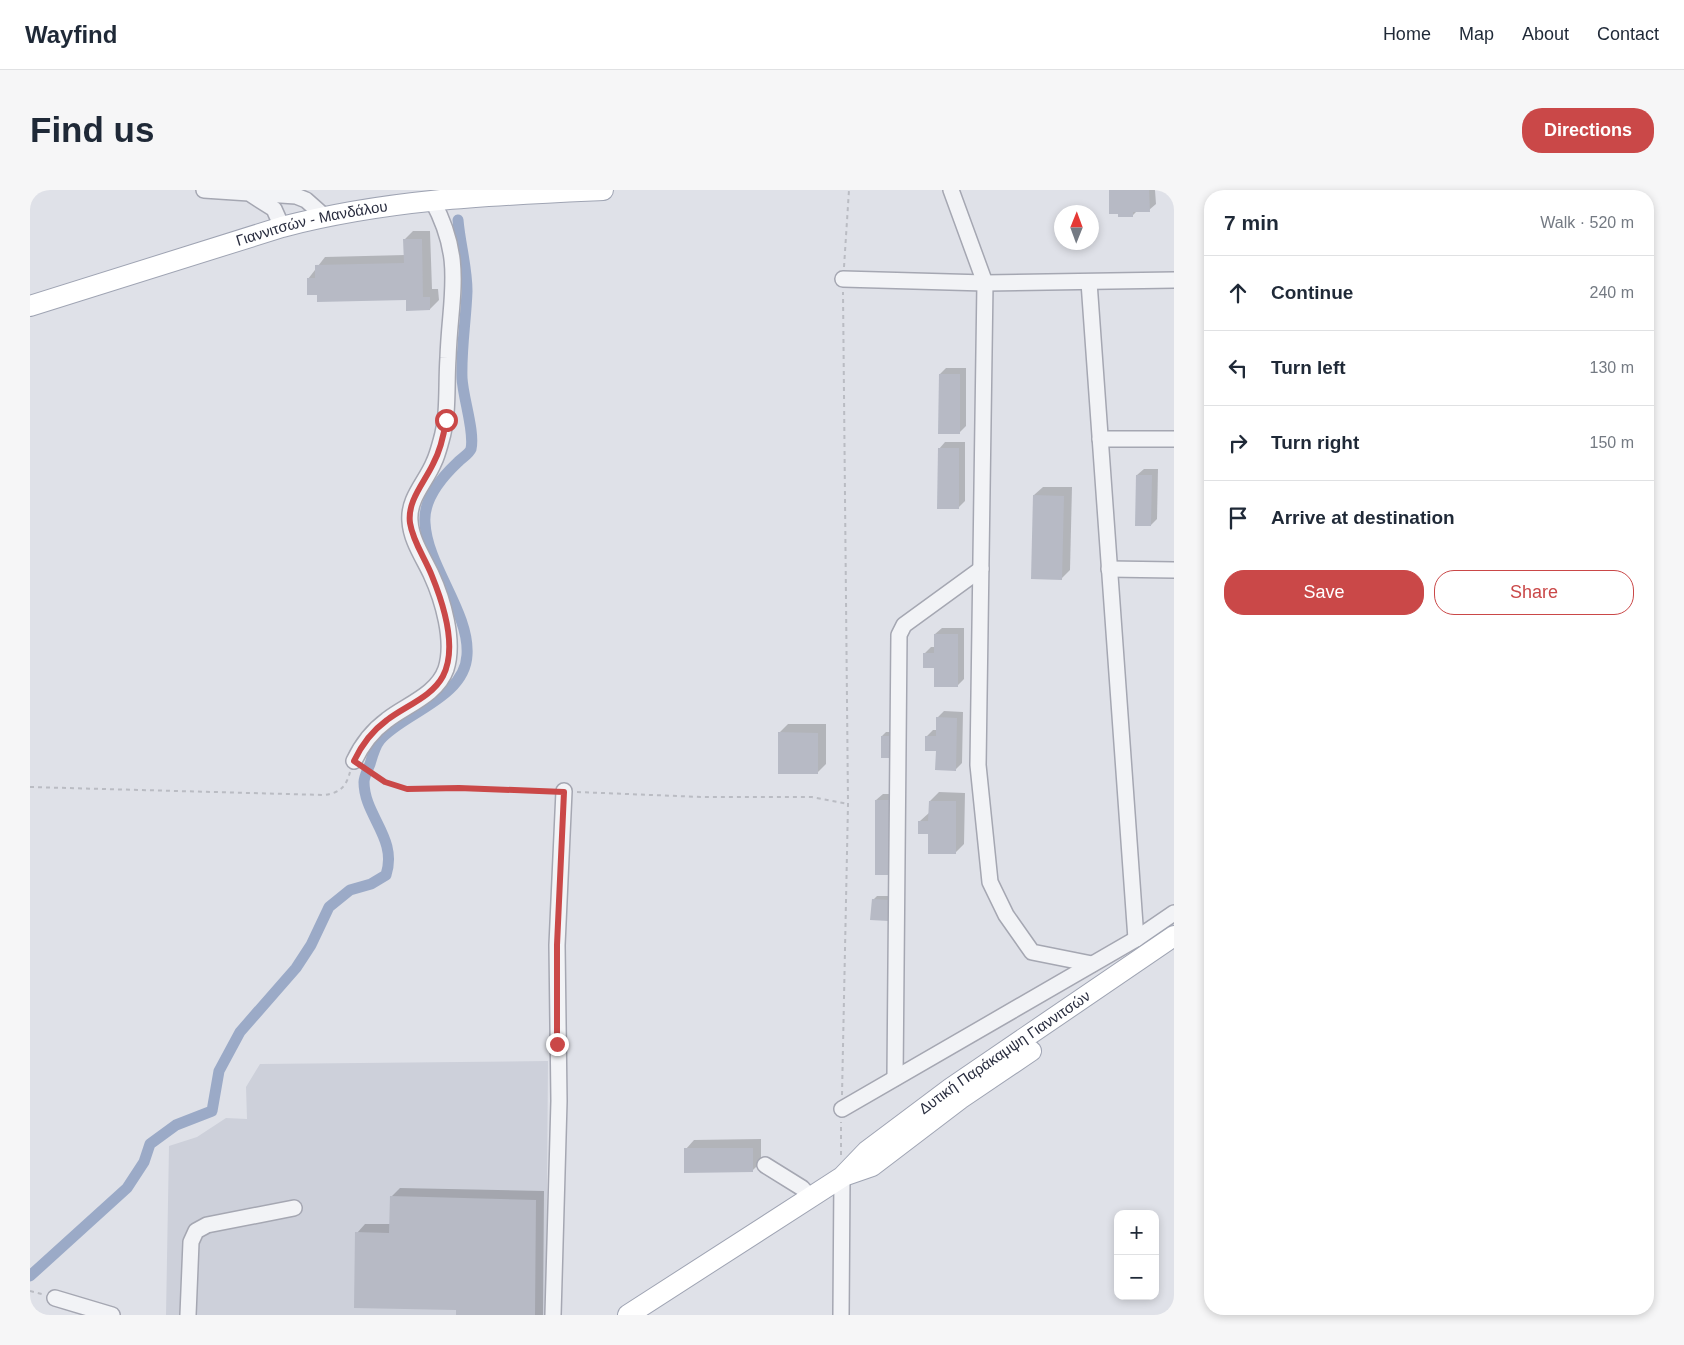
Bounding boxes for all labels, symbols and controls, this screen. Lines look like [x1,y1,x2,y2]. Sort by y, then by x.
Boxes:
text: Wayfind [25,21,117,48]
text: Home [1383,24,1431,44]
text: Map [1459,24,1494,44]
text: About [1522,24,1569,44]
text: Contact [1597,24,1659,44]
button: Directions [1522,108,1654,153]
text: Find us [30,110,154,149]
street label: Γιαννιτσών - Μανδάλου [234,197,389,249]
north arrow [1054,205,1099,250]
text: 7 min [1224,211,1279,234]
text: Walk · 520 m [1540,214,1634,231]
icon: ahead [1224,279,1252,307]
text: Continue [1271,282,1353,303]
text: 240 m [1590,284,1634,301]
icon: left [1224,354,1252,382]
text: Turn left [1271,357,1346,378]
text: 130 m [1590,359,1634,376]
route start [435,409,458,432]
icon: right [1224,429,1252,457]
text: Turn right [1271,432,1359,453]
text: 150 m [1590,434,1634,451]
icon: arrive [1224,504,1252,532]
text: Arrive at destination [1271,507,1455,528]
button: Save [1224,570,1424,615]
button: Share [1434,570,1634,615]
street label: Δυτική Παράκαμψη Γιαννιτσών [915,987,1093,1117]
route end [546,1033,569,1056]
map controls [1114,1210,1159,1300]
button: + [1114,1210,1159,1255]
button: − [1114,1255,1159,1300]

